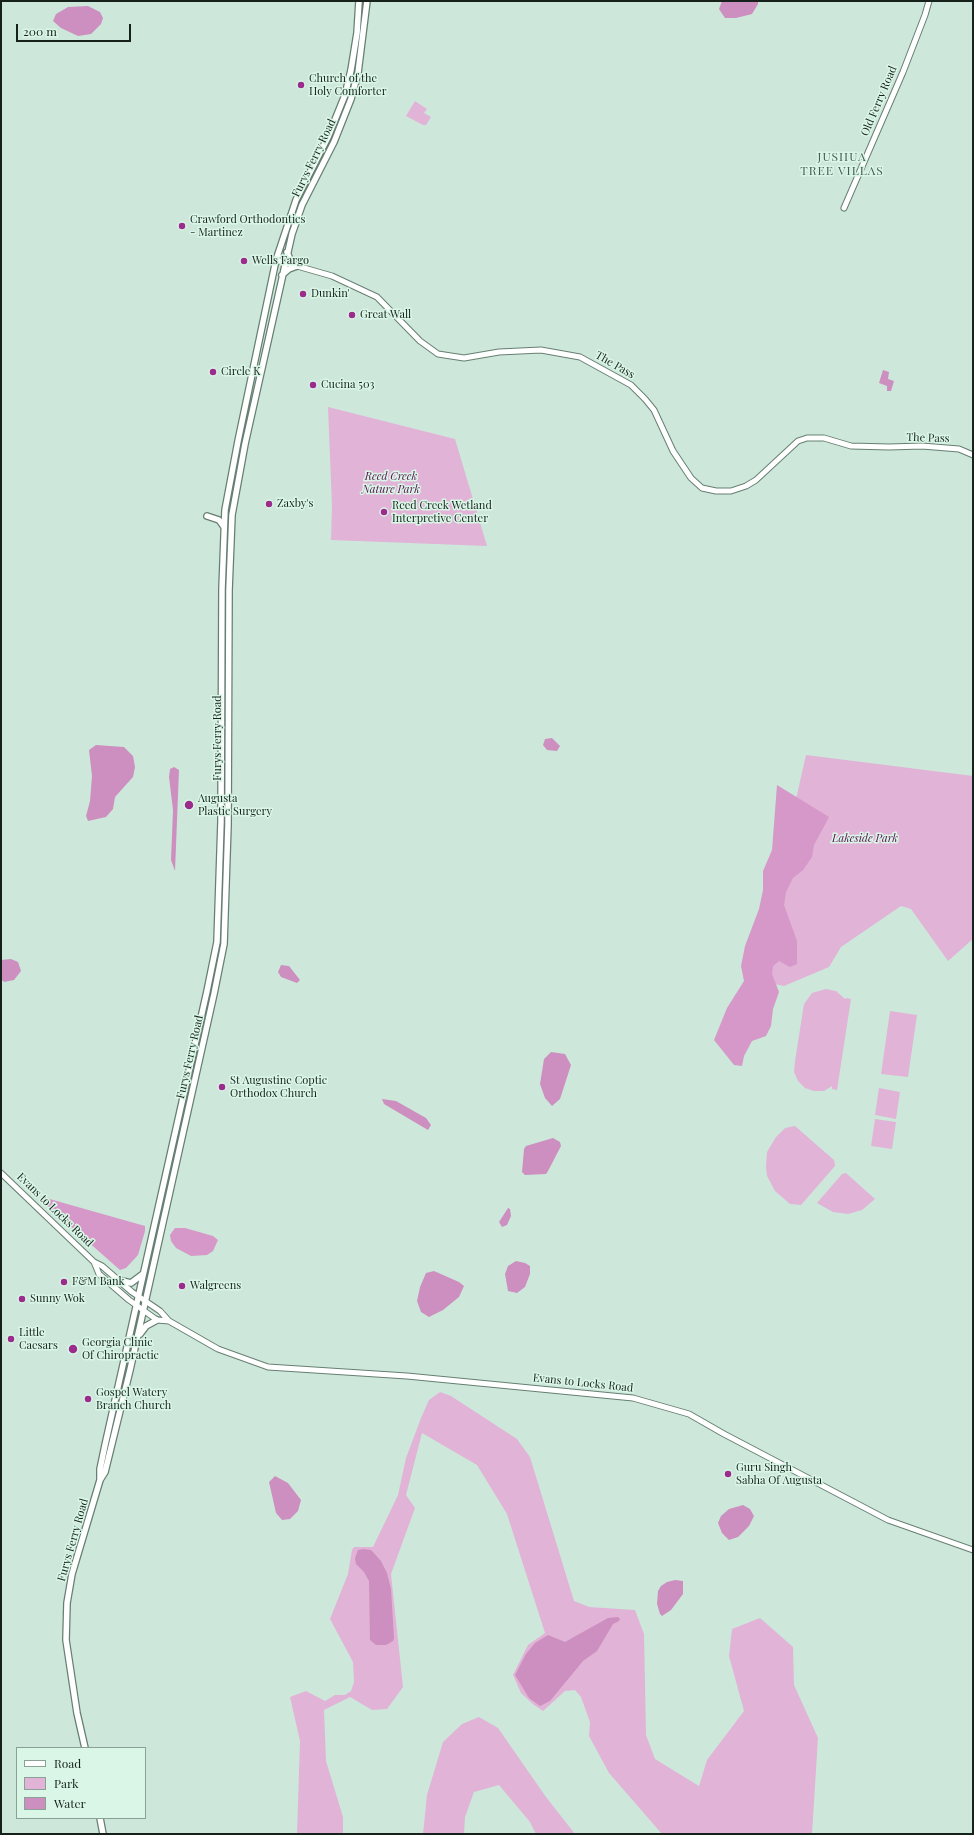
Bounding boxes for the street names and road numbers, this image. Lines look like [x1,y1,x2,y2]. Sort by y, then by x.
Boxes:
street label: Old Ferry Road [858,64,900,138]
street label: Furys Ferry Road [289,117,339,199]
street label: The Pass [593,348,637,382]
street label: The Pass [906,431,950,445]
street label: Furys Ferry Road [211,695,225,781]
street label: Furys Ferry Road [174,1014,206,1100]
street label: Evans to Locks Road [14,1170,96,1250]
street label: Evans to Locks Road [532,1371,634,1395]
street label: Furys Ferry Road [55,1497,91,1583]

